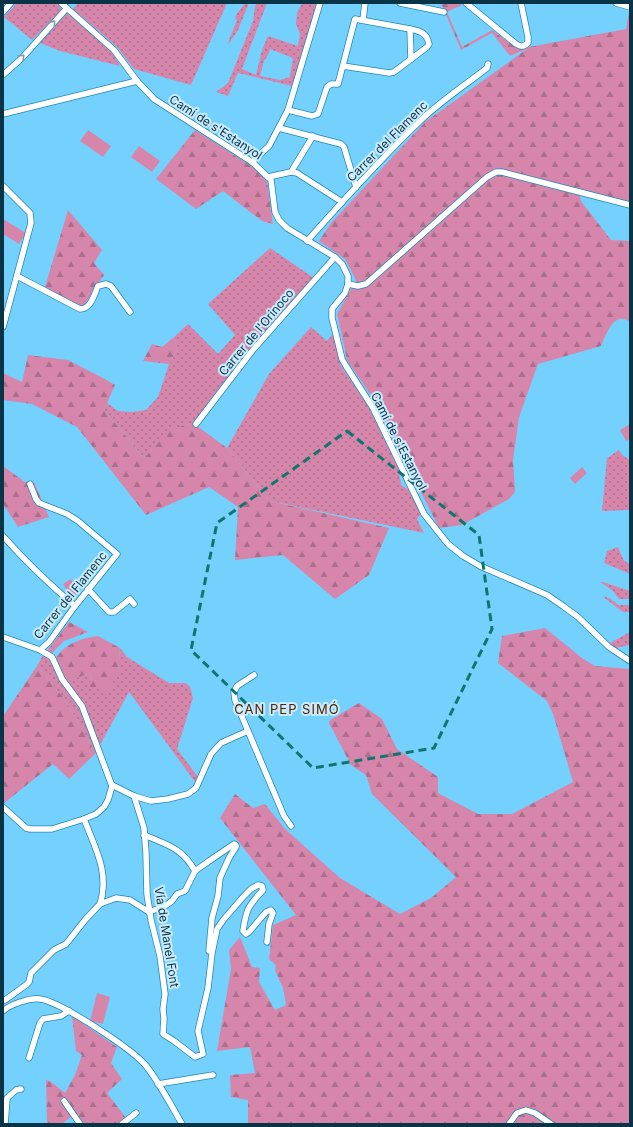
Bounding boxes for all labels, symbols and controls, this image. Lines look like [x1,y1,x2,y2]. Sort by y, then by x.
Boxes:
one-way arrow [49,20,56,28]
one-way arrow [17,54,25,62]
street label: Camí de s'Estanyol [167,91,265,163]
street label: Carrer del Flamenc [343,97,431,185]
street label: Carrer de l'Orinoco [215,286,297,378]
street label: Camí de s'Estanyol [368,390,430,492]
street label: Carrer del Flamenc [30,548,110,642]
district label: CAN PEP SIMÓ [234,701,340,717]
street label: Vía de Manel Font [152,886,182,989]

